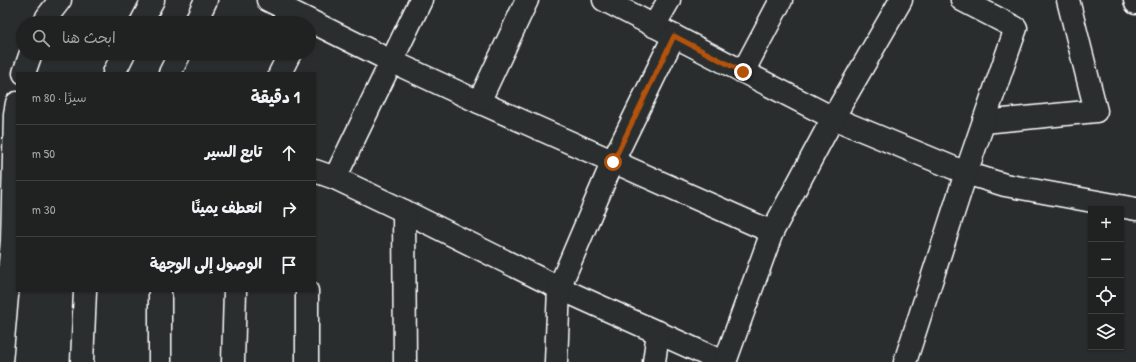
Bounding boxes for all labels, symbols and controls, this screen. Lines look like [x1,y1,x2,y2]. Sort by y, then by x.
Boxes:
search box [16,16,316,60]
icon: search [30,27,52,49]
text: ابحث هنا [62,27,116,48]
route end [734,63,752,81]
text: 1 دقيقة [251,85,300,108]
text: سيرًا · 80 m [32,88,87,106]
text: تابع السير [205,141,262,162]
icon: ahead [278,142,300,164]
text: 50 m [32,144,55,162]
route start [604,153,622,171]
text: انعطف يمينًا [192,197,262,218]
icon: right [278,198,300,220]
text: 30 m [32,200,56,218]
map controls [1088,206,1124,350]
button: + [1088,206,1124,242]
button: − [1088,242,1124,278]
text: الوصول إلى الوجهة [150,253,262,274]
icon: arrive [278,254,300,276]
button: locate [1088,278,1124,314]
button: layers [1088,314,1124,350]

